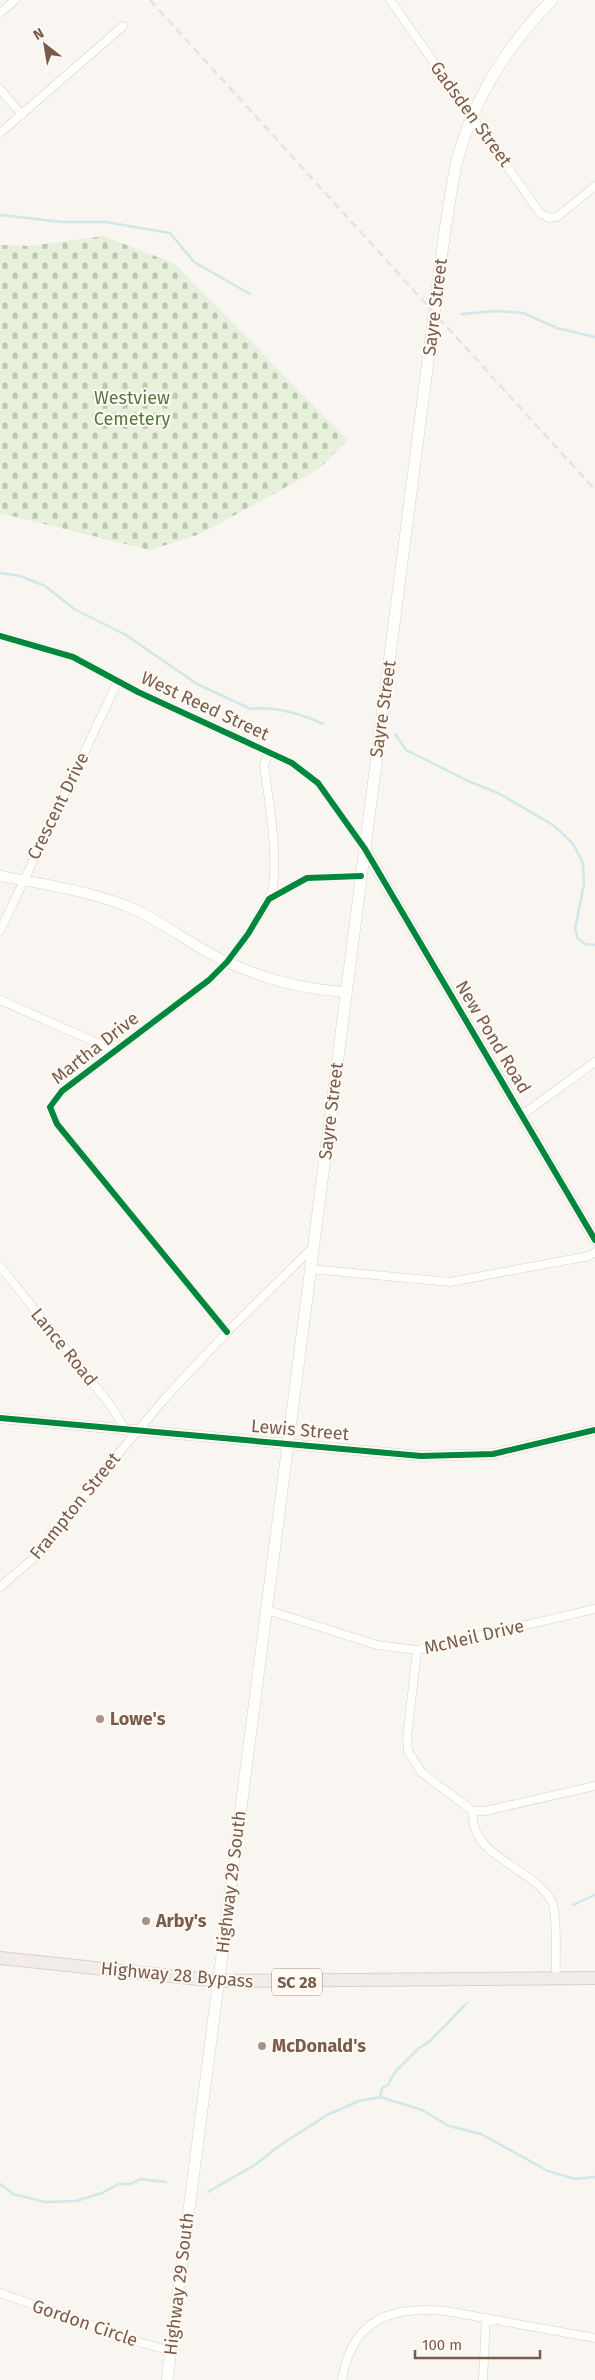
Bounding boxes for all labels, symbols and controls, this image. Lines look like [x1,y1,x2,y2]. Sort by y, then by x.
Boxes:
north arrow [20,20,70,70]
text: N [30,25,47,44]
street label: Gadsden Street [425,57,517,171]
street label: Sayre Street [418,257,452,357]
park label: Westview Cemetery [94,387,170,430]
street label: Sayre Street [365,658,401,759]
street label: West Reed Street [137,667,273,746]
street label: Crescent Drive [23,749,93,863]
street label: New Pond Road [451,977,535,1097]
street label: Martha Drive [47,1007,143,1089]
street label: Sayre Street [314,1061,348,1161]
street label: Lance Road [26,1304,102,1390]
street label: Lewis Street [250,1415,350,1445]
street label: Frampton Street [25,1448,125,1564]
street label: McNeil Drive [422,1615,526,1659]
place label: Lowe's [110,1708,166,1730]
marker: Lowe's [94,1713,106,1725]
street label: Highway 29 South [211,1809,251,1955]
place label: Arby's [155,1910,207,1932]
marker: Arby's [140,1915,152,1927]
street label: Highway 28 Bypass [100,1957,254,1993]
road number: SC 28 [272,1968,322,1995]
place label: McDonald's [272,2035,366,2057]
marker: McDonald's [256,2040,268,2052]
street label: Highway 29 South [159,2211,199,2357]
street label: Gordon Circle [29,2295,141,2351]
scale bar [415,2328,540,2360]
text: 100 m [422,2336,462,2354]

